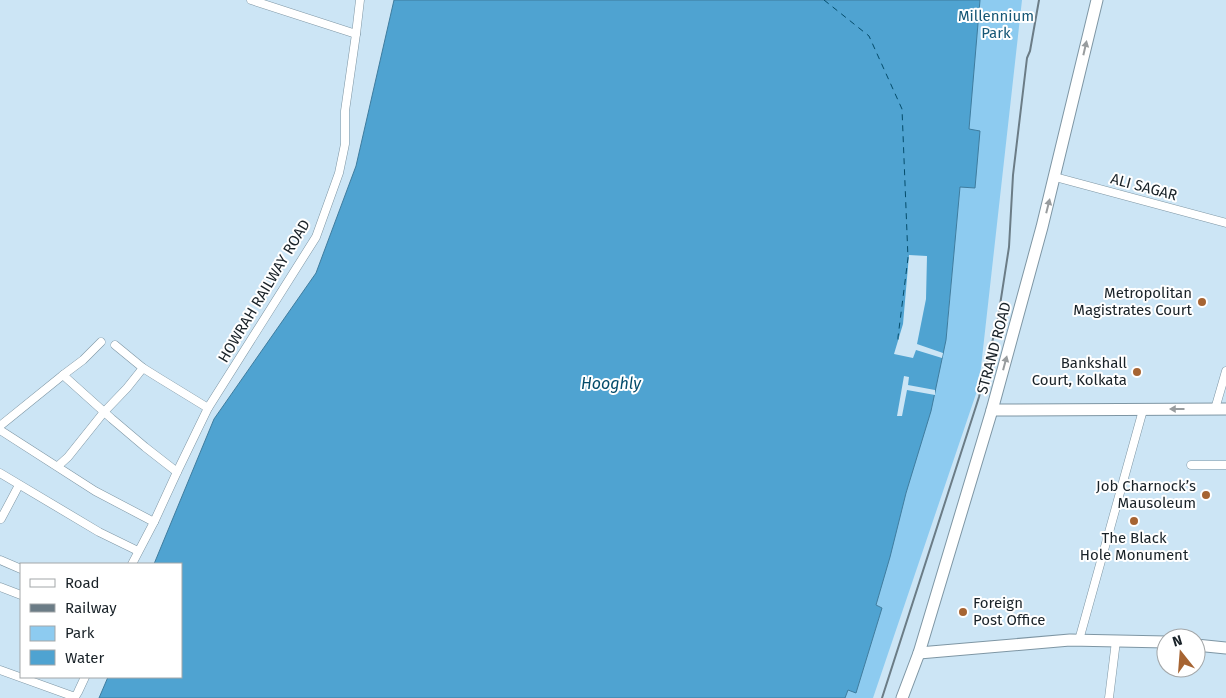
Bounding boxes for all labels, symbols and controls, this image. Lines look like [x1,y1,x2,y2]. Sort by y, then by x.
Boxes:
park label: Millennium Park [958,7,1034,42]
one-way arrow [1081,41,1089,56]
street label: ALI SAGAR [1109,169,1179,205]
one-way arrow [1044,199,1052,214]
street label: HOWRAH RAILWAY ROAD [214,216,314,366]
place label: Metropolitan Magistrates Court [1073,284,1193,319]
marker: Metropolitan Magistrates Court [1196,296,1208,308]
street label: STRAND ROAD [973,300,1015,396]
place label: Bankshall Court, Kolkata [1032,354,1128,389]
one-way arrow [1001,355,1009,371]
marker: Bankshall Court, Kolkata [1131,366,1143,378]
water label: Hooghly [581,374,642,393]
one-way arrow [1169,405,1185,413]
place label: Job Charnock’s Mausoleum [1096,477,1196,512]
marker: Job Charnock’s Mausoleum [1200,489,1212,501]
marker: The Black Hole Monument [1128,515,1140,527]
place label: The Black Hole Monument [1080,529,1189,564]
legend [20,563,182,678]
text: Road [65,574,100,592]
place label: Foreign Post Office [973,594,1046,629]
text: Railway [65,599,117,617]
marker: Foreign Post Office [957,606,969,618]
text: Park [65,624,95,642]
north arrow [1156,628,1206,678]
text: N [1170,632,1184,651]
text: Water [65,649,104,667]

